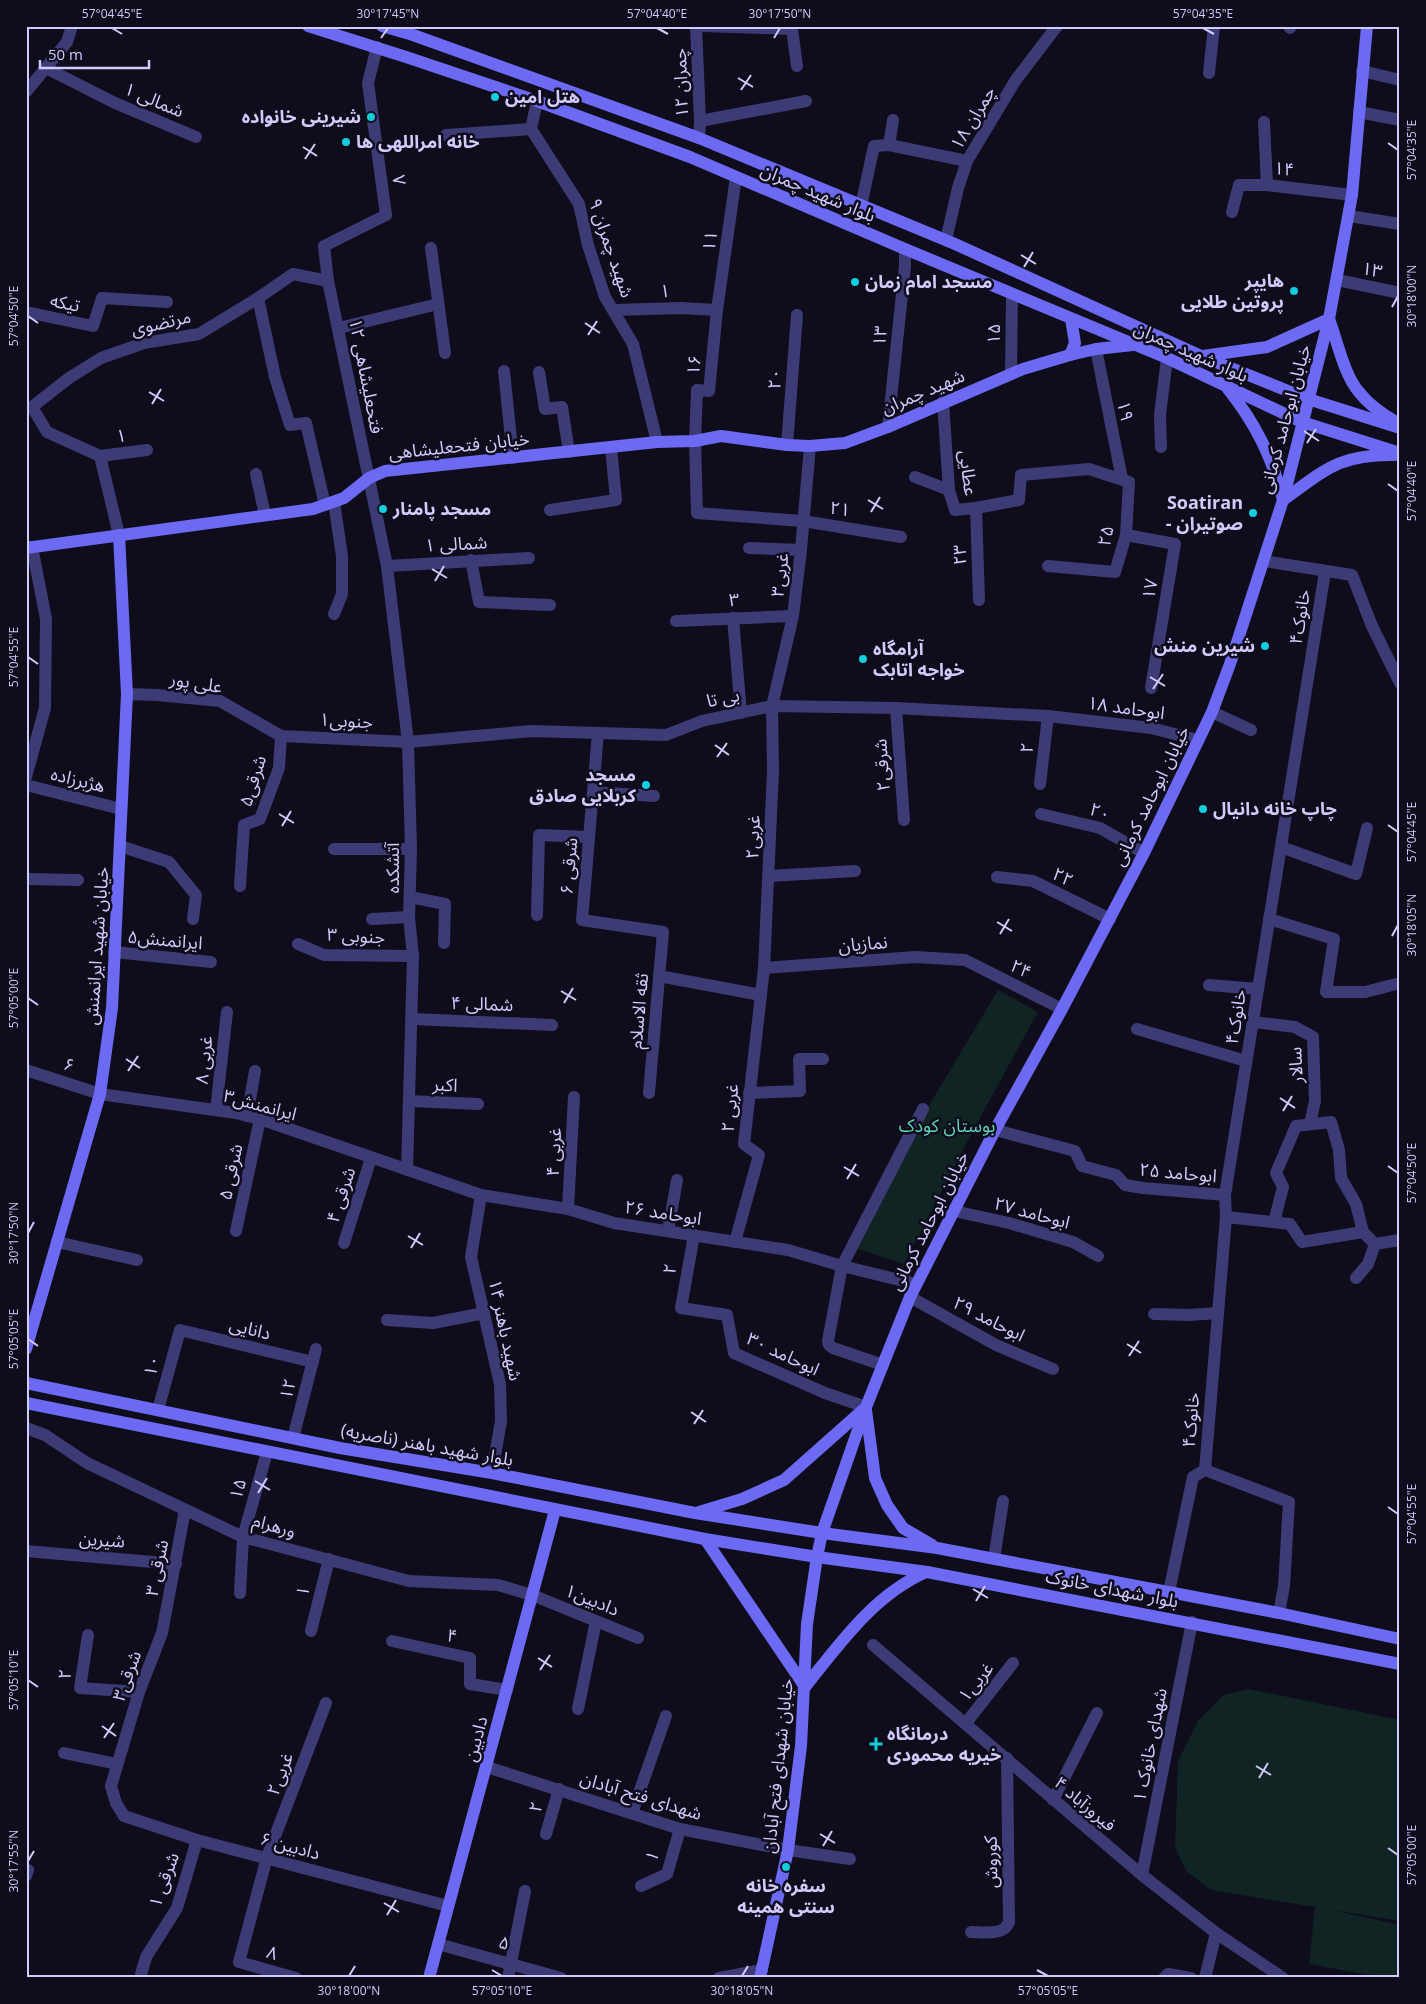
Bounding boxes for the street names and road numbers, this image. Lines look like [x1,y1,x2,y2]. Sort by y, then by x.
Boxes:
street label: چمران ۱۲ [667,48,693,118]
street label: شمالی ۱ [121,76,188,122]
street label: چمران ۱۸ [944,81,1000,154]
street label: ۱۴ [1273,155,1296,181]
street label: بلوار شهید چمران [757,157,880,227]
street label: ۷ [387,173,413,187]
street label: شهید چمران ۹ [584,195,640,301]
street label: ۱۱ [696,229,722,253]
street label: ۱۳ [1360,255,1385,283]
street label: ۱ [659,278,671,302]
street label: تیکه [48,287,82,317]
street label: مرتضوی [129,304,193,341]
street label: بلوار شهید چمران [1130,315,1252,387]
street label: فتحعلیشاهی ۱۲ [344,316,390,436]
street label: ۱۵ [981,323,1005,344]
street label: ۱۳ [866,324,892,347]
street label: خیابان ابوحامد کرمانی [1253,342,1315,496]
street label: ۱۶ [680,353,706,376]
street label: شهید چمران [877,363,968,419]
street label: ۲۰ [761,368,787,390]
street label: ۱۹ [1112,398,1140,423]
street label: ۱ [114,422,127,448]
street label: خیابان فتحعلیشاهی [387,426,531,464]
street label: عطایی [954,449,984,497]
street label: ۲۱ [828,495,852,521]
street label: ۲۵ [1091,523,1119,548]
street label: ۱ شمالی [424,529,488,557]
street label: ۲۳ [947,544,971,566]
street label: غربی۳ [764,552,794,598]
street label: ۱۷ [1136,577,1162,601]
street label: ۳ [728,587,740,611]
street label: خانوک۴ [1283,588,1315,646]
street label: علی پور [167,666,224,698]
street label: بی تا [704,682,742,712]
street label: ابوحامد ۱۸ [1086,690,1166,724]
street label: جنوبی۱ [319,707,373,733]
street label: خیابان ابوحامد کرمانی [1106,721,1195,870]
street label: شرقی۲ [867,738,895,792]
street label: ۲ [1013,741,1039,754]
street label: شرقی۵ [233,752,271,809]
street label: هژبرزاده [49,761,108,797]
street label: ۲۰ [1087,796,1114,826]
street label: غربی۲ [739,815,765,859]
street label: ۶ شرقی [554,836,582,895]
street label: آتشکده [380,842,404,893]
street label: ۲۲ [1049,861,1078,891]
street label: خیابان شهید ایرانمنش [78,866,114,1026]
street label: ۳ جنوبی [326,921,386,949]
street label: ایرانمنش۵ [127,924,204,954]
street label: نمازیان [837,929,889,957]
street label: ۲۴ [1007,953,1036,983]
street label: ثقه الاسلام [623,972,656,1050]
street label: خانوک۴ [1219,988,1251,1046]
street label: ۴ شمالی [450,990,514,1016]
street label: ۸ غربی [189,1034,217,1085]
street label: سالار [1282,1046,1308,1085]
street label: ۶ [61,1051,78,1077]
street label: اکبر [431,1071,458,1097]
street label: ۲ غربی [715,1082,743,1133]
street label: ایرانمنش۳ [221,1083,300,1125]
street label: ۴ غربی [540,1127,566,1177]
street label: ۵ شرقی [212,1141,248,1202]
street label: خیابان ابوحامد کرمانی [883,1147,974,1294]
street label: ابوحامد ۲۵ [1138,1157,1218,1187]
street label: ۴ شرقی [320,1164,360,1225]
street label: ابوحامد ۲۷ [992,1190,1073,1234]
street label: ابوحامد ۲۶ [623,1194,703,1230]
street label: ۲ [656,1262,682,1276]
street label: شهید باهنر ۱۴ [484,1277,528,1383]
street label: ابوحامد ۲۹ [949,1290,1030,1346]
street label: دانایی [227,1311,273,1345]
street label: ابوحامد ۳۰ [743,1326,824,1380]
street label: ۱۰ [137,1353,165,1379]
street label: ۱۲ [273,1376,301,1402]
street label: خانوک۴ [1176,1391,1204,1448]
street label: بلوار شهید باهنر (ناصریه) [339,1417,515,1471]
street label: ۱۵ [223,1476,251,1502]
street label: ورهرام [249,1508,299,1545]
street label: شیرین [78,1525,126,1553]
street label: ۳ شرقی [139,1538,173,1598]
street label: بلوار شهدای خانوک [1044,1563,1181,1613]
street label: دادبین۱ [562,1577,623,1621]
street label: ۱ [289,1583,315,1599]
street label: ۴ [445,1622,460,1648]
street label: شرقی۳ [106,1647,146,1704]
street label: غربی۱ [952,1657,998,1706]
street label: ۲ [52,1668,76,1680]
street label: خیابان شهدای فتح آبادان [756,1677,800,1855]
street label: شهدای خانوک ۱ [1126,1686,1172,1804]
street label: دادبین [457,1713,493,1764]
street label: غربی۲ [260,1749,298,1798]
street label: شهدای فتح آبادان [577,1765,705,1827]
street label: فیروزآباد ۴ [1050,1770,1122,1836]
street label: ۲ [522,1799,548,1815]
street label: دادبین ۶ [258,1826,323,1865]
street label: کوروش [978,1835,1002,1888]
street label: ۱ [638,1846,664,1865]
street label: ۱ شرقی [142,1849,184,1911]
street label: ۵ [496,1929,512,1955]
street label: ۸ [264,1939,281,1965]

